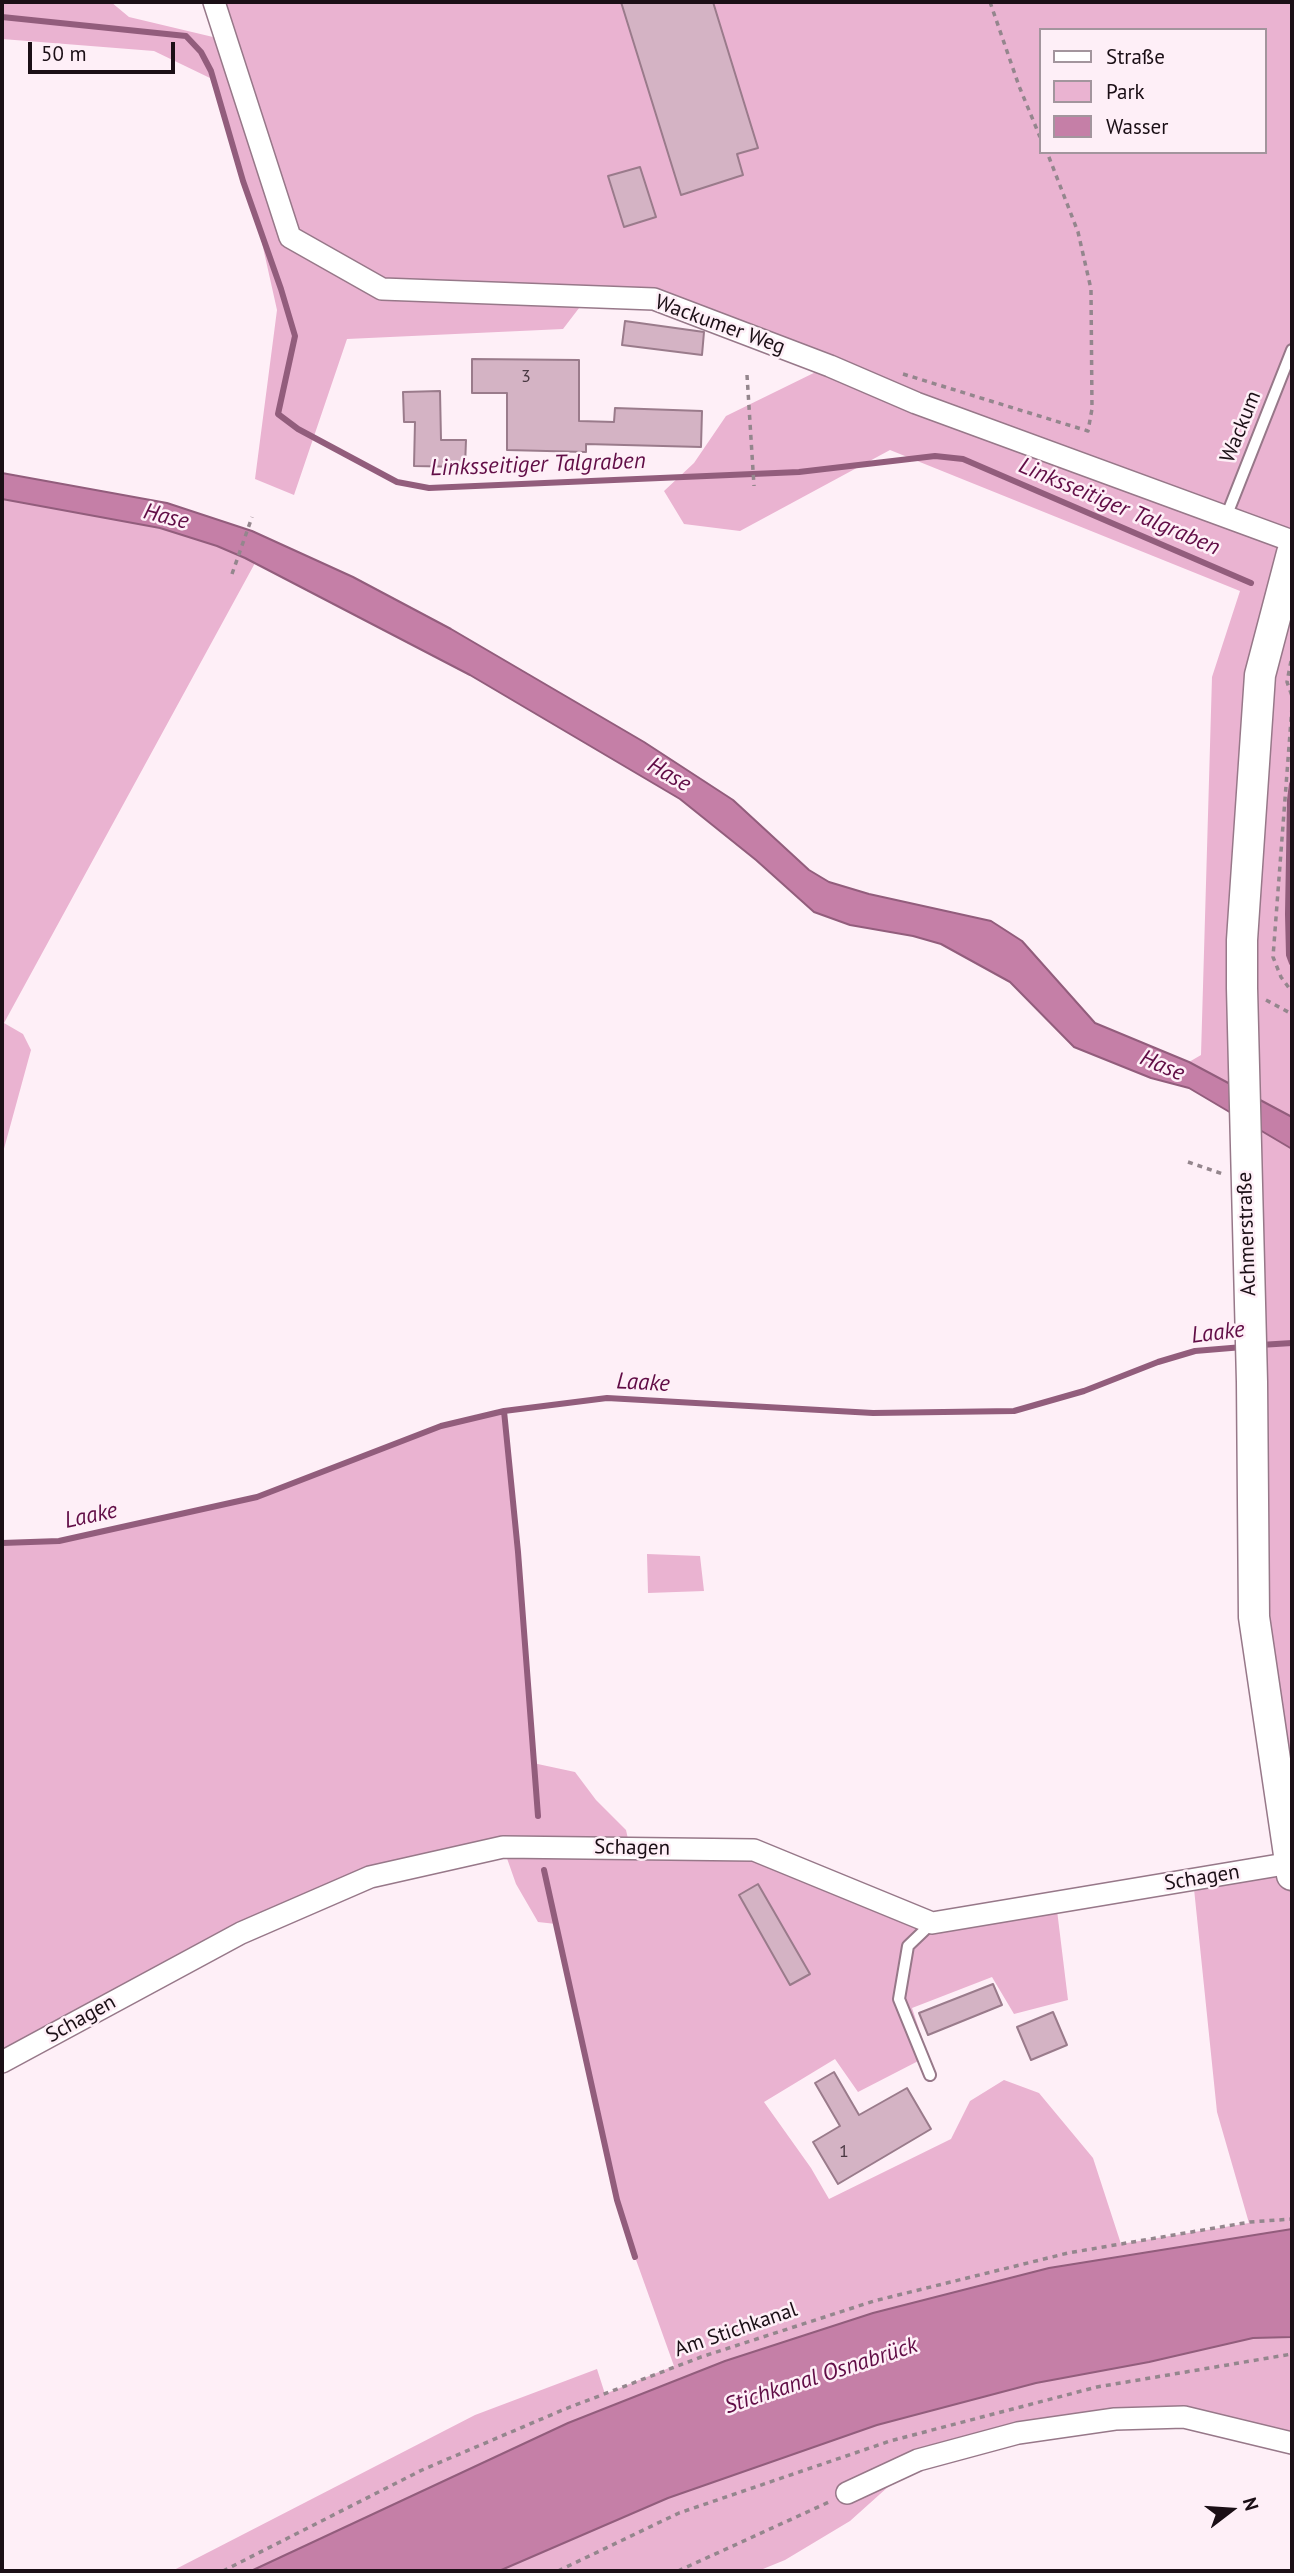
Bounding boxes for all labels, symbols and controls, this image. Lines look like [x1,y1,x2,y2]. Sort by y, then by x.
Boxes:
scale bar [32,28,178,72]
legend [1038,28,1266,154]
text: 50 m [41,40,87,67]
text: Straße [1106,43,1165,70]
text: Park [1106,78,1145,105]
text: Wasser [1106,113,1168,140]
street label: Wackumer Weg [652,290,788,360]
house number: 3 [521,366,531,388]
street label: Wackum [1215,388,1267,466]
water label: Linksseitiger Talgraben [430,447,646,483]
water label: Linksseitiger Talgraben [1014,452,1224,562]
water label: Hase [140,498,192,536]
water label: Hase [642,752,696,798]
water label: Hase [1136,1044,1188,1088]
street label: Achmerstraße [1232,1171,1262,1297]
water label: Laake [1190,1316,1246,1350]
water label: Laake [616,1368,670,1398]
water label: Laake [62,1497,120,1535]
street label: Schagen [594,1835,670,1861]
street label: Schagen [1163,1860,1241,1896]
street label: Schagen [42,1990,120,2048]
house number: 1 [839,2141,849,2163]
street label: Am Stichkanal [671,2297,801,2363]
water label: Stichkanal Osnabrück [721,2332,921,2420]
north arrow [1196,2475,1266,2545]
text: N [1238,2494,1264,2513]

